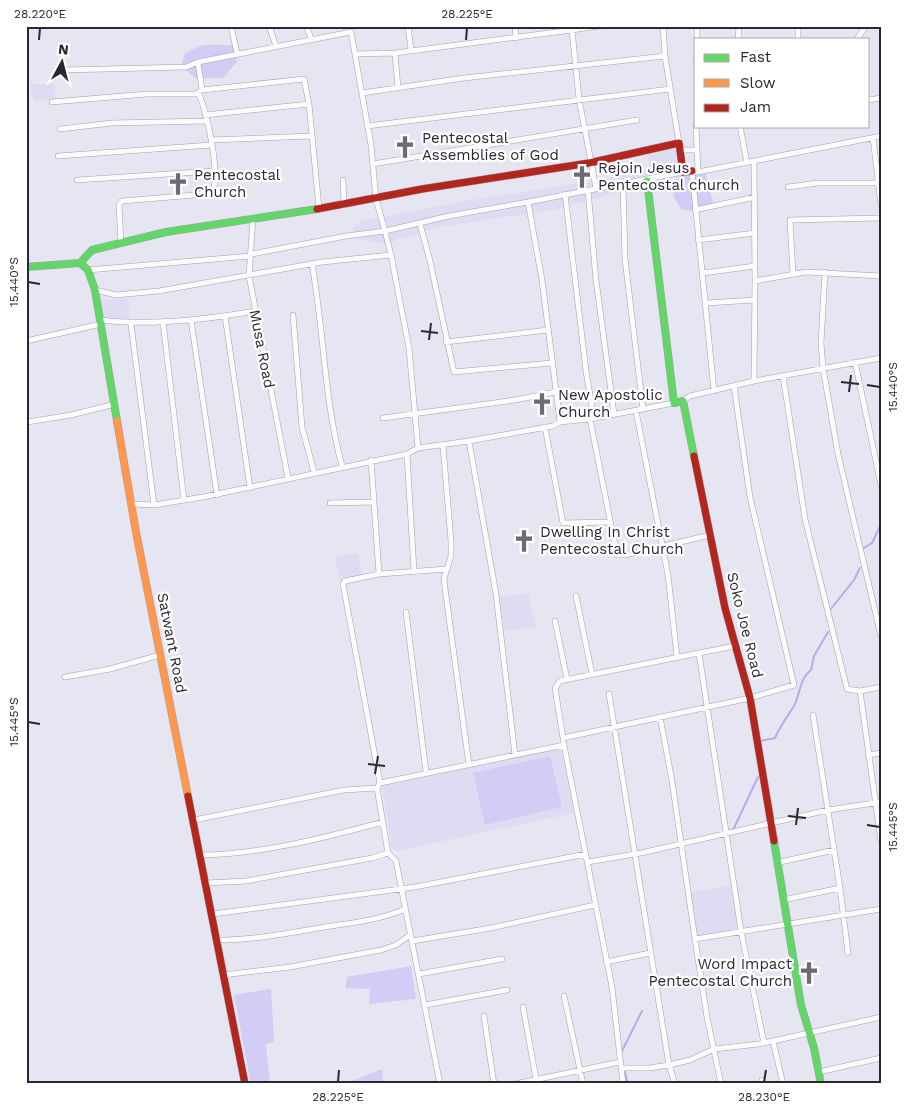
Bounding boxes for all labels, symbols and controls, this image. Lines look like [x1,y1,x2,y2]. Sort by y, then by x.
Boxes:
text: 28.220°E [14,7,66,21]
text: 28.225°E [441,7,493,21]
north arrow [38,38,88,88]
legend [694,38,870,128]
text: N [57,41,70,58]
text: Fast [740,48,772,66]
text: Slow [740,74,776,92]
text: Jam [740,98,771,116]
place label: Pentecostal Assemblies of God [422,129,559,164]
church icon: Pentecostal Assemblies of God [392,134,418,160]
place label: Rejoin Jesus Pentecostal church [598,159,740,194]
church icon: Rejoin Jesus Pentecostal church [569,164,595,190]
place label: Pentecostal Church [194,166,281,201]
church icon: Pentecostal Church [165,171,191,197]
text: 15.440°S [7,257,21,307]
street label: Musa Road [246,308,278,390]
text: 15.440°S [886,362,900,412]
place label: New Apostolic Church [558,386,663,421]
church icon: New Apostolic Church [529,391,555,417]
place label: Dwelling In Christ Pentecostal Church [540,523,683,558]
church icon: Dwelling In Christ Pentecostal Church [511,528,537,554]
street label: Soko Joe Road [723,570,767,680]
street label: Satwant Road [153,591,191,695]
text: 15.445°S [7,697,21,747]
text: 15.445°S [886,802,900,852]
place label: Word Impact Pentecostal Church [649,955,793,990]
church icon: Word Impact Pentecostal Church [796,960,822,986]
text: 28.225°E [312,1090,364,1104]
text: 28.230°E [738,1090,790,1104]

